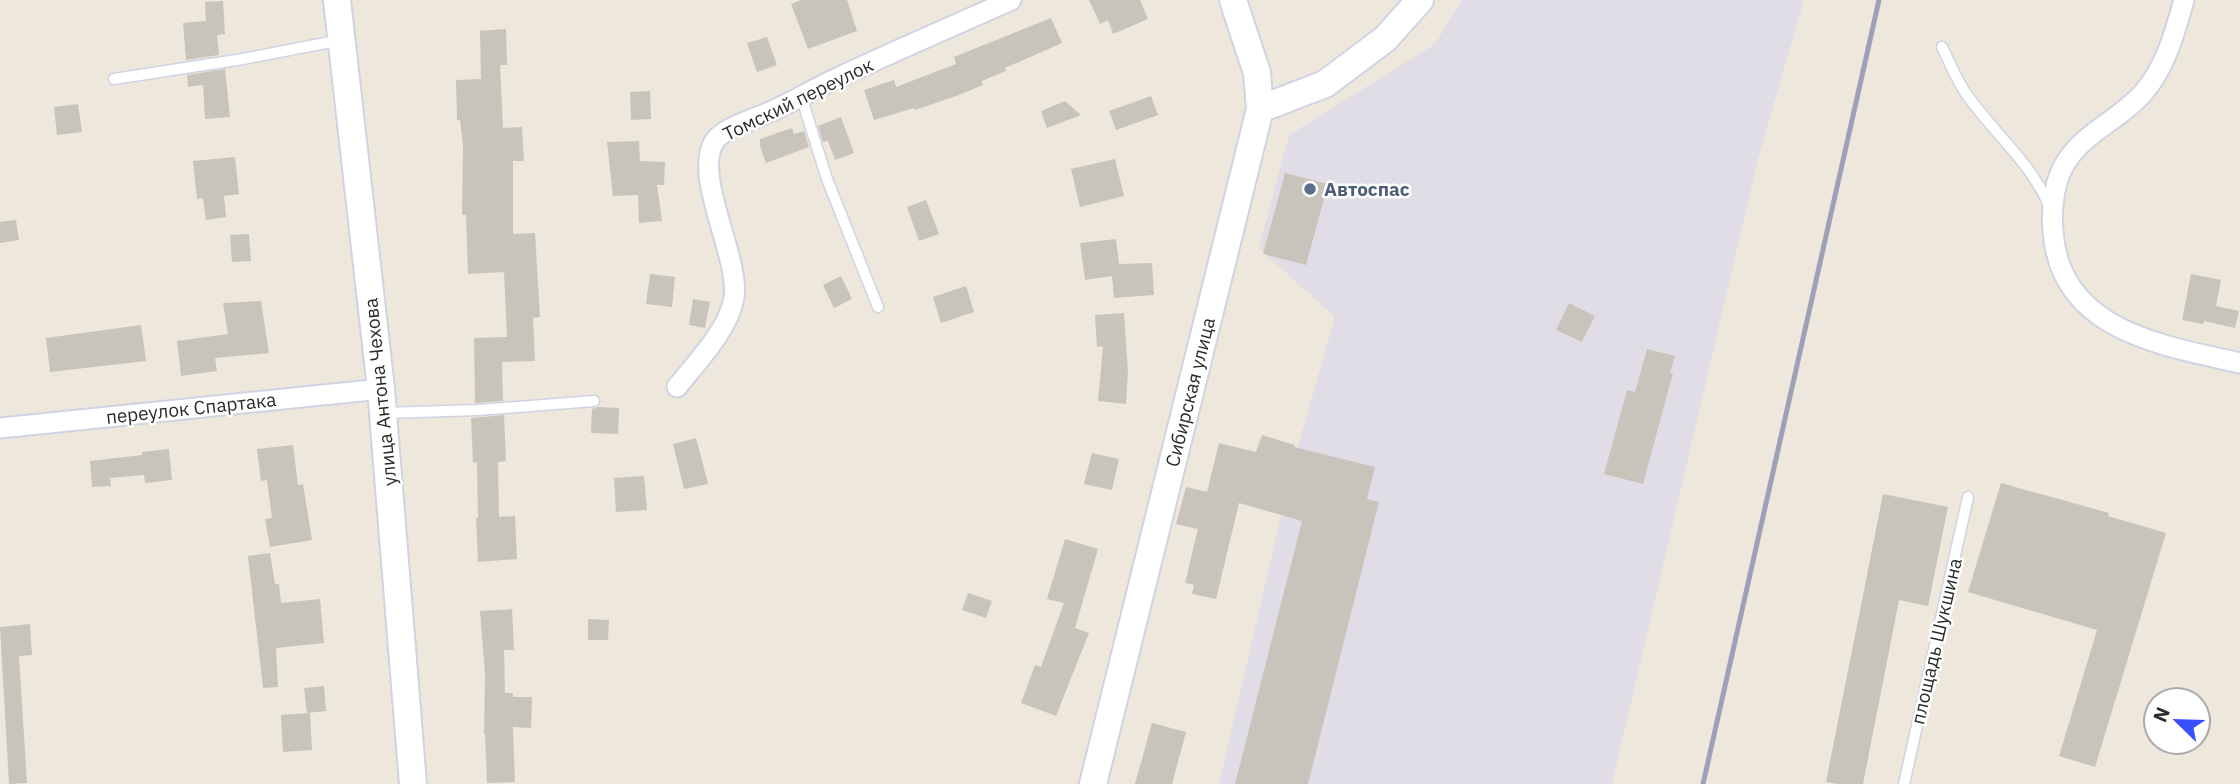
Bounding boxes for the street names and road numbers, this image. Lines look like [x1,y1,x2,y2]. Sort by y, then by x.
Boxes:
street label: Томский переулок [719,52,877,146]
street label: улица Антона Чехова [358,297,402,487]
street label: Сибирская улица [1160,315,1220,469]
street label: переулок Спартака [105,387,277,429]
street label: площадь Шукшина [1905,555,1967,727]

